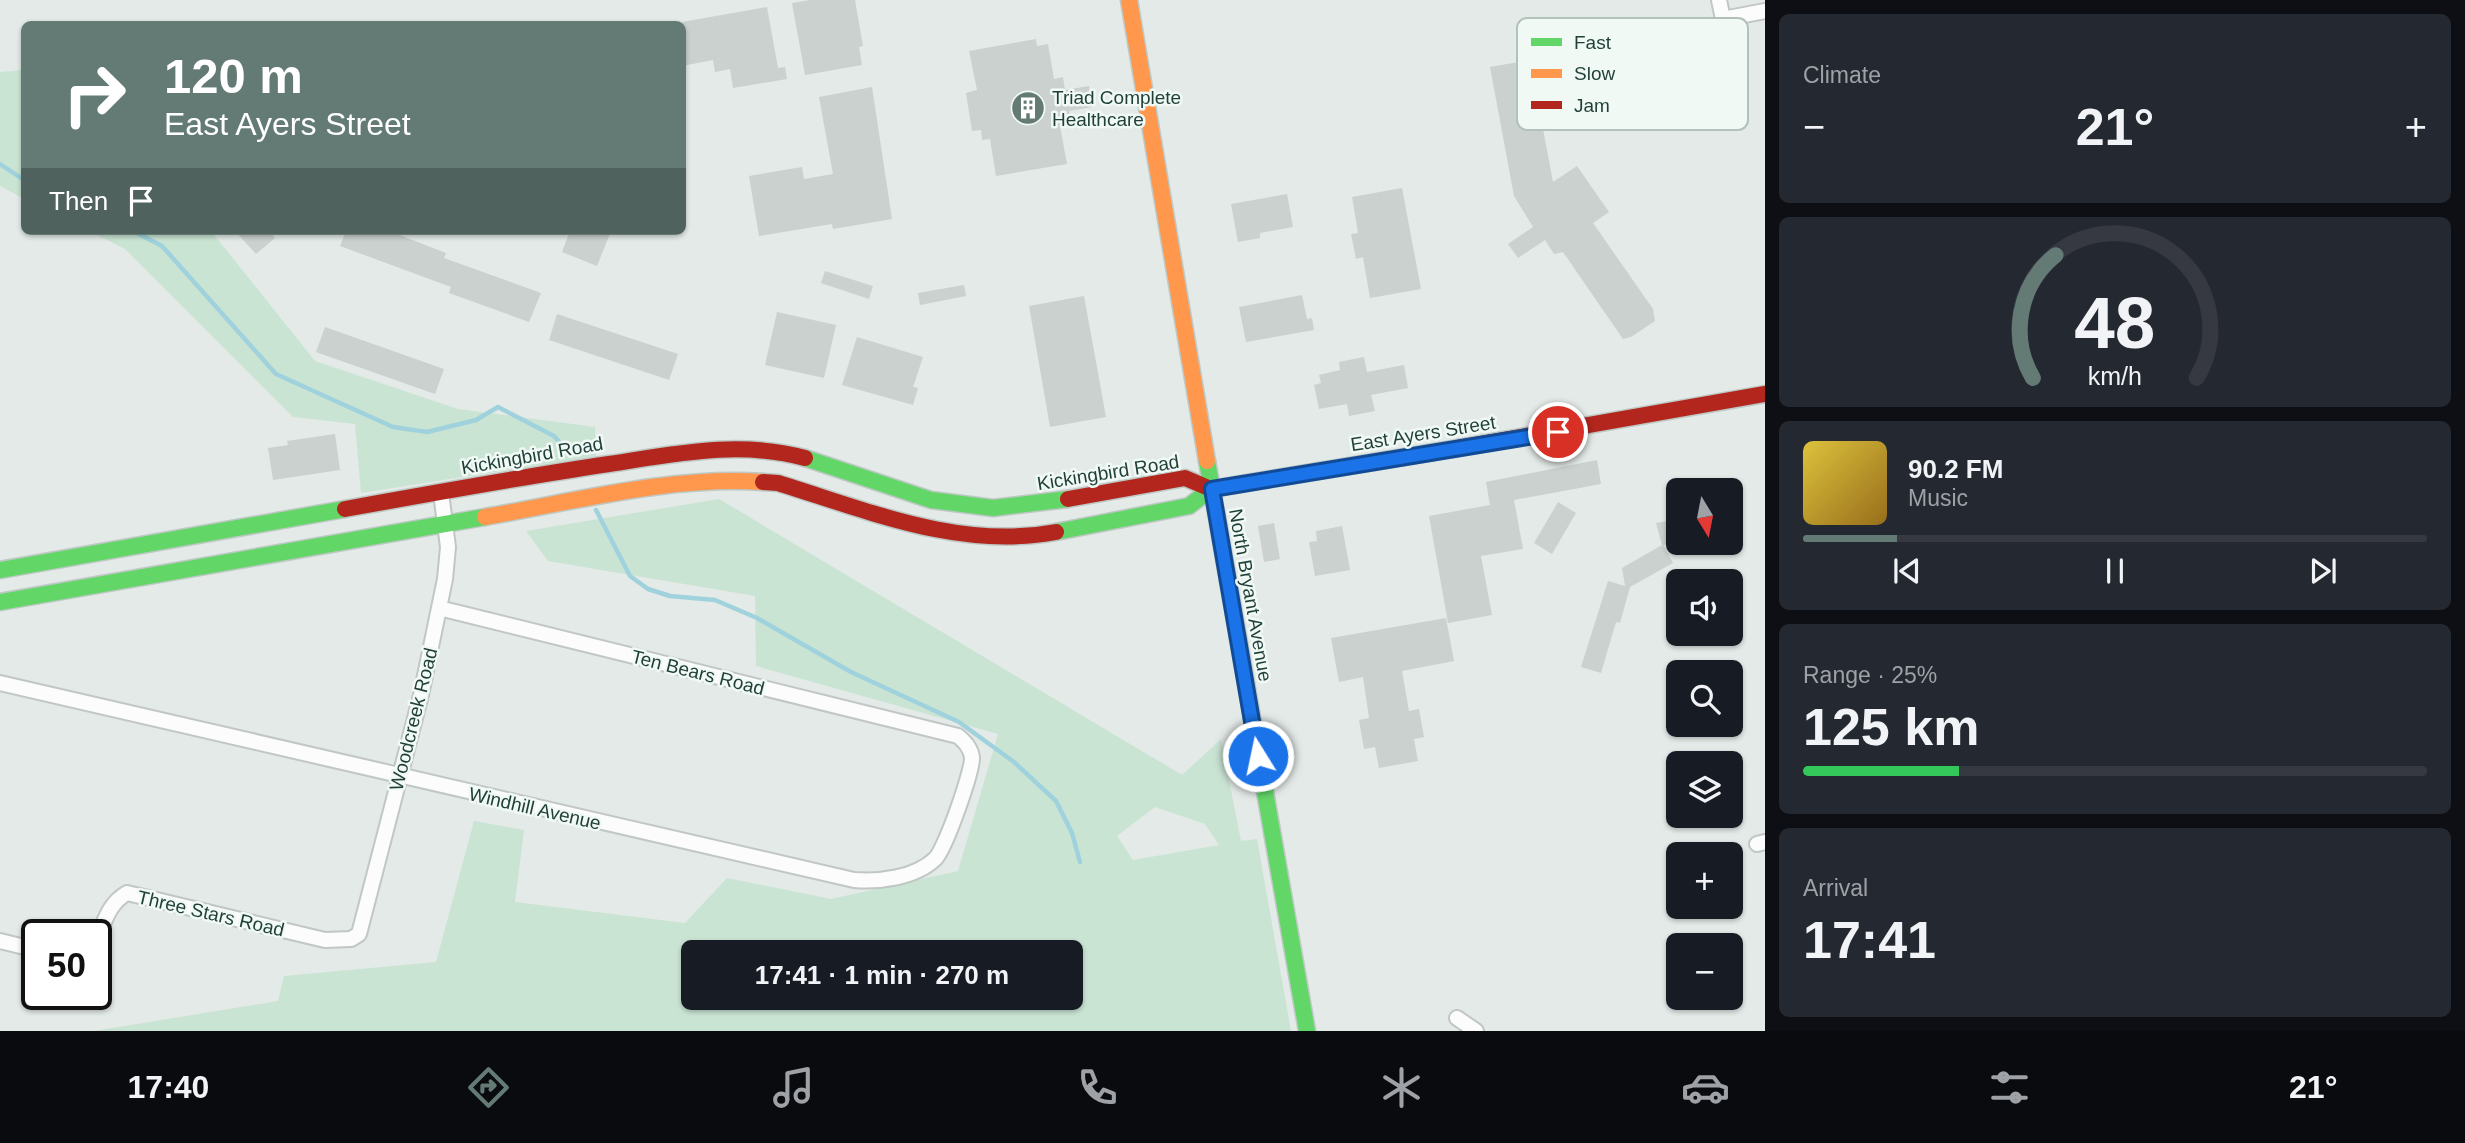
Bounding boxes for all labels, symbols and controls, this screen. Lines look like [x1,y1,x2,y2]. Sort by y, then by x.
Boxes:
legend [1517,18,1748,130]
text: Fast [1574,32,1612,53]
icon: right [49,49,140,140]
text: 120 m [164,49,303,103]
text: Climate [1803,62,1881,88]
text: Slow [1574,63,1615,84]
place label: Triad Complete Healthcare [1052,87,1181,130]
building icon: Triad Complete Healthcare [1009,89,1047,127]
text: Jam [1574,95,1610,116]
text: 21° [2076,98,2154,156]
text: East Ayers Street [164,106,411,142]
text: − [1803,106,1825,148]
text: + [2405,106,2427,148]
icon: arrive [122,182,160,220]
text: Then [49,186,108,216]
text: 48 [2075,283,2155,364]
text: km/h [2088,362,2142,390]
pin [1528,402,1588,462]
street label: East Ayers Street [1349,412,1498,455]
icon: arrive [1539,413,1577,451]
street label: Kickingbird Road [460,433,605,478]
street label: Kickingbird Road [1035,451,1181,494]
text: 90.2 FM [1908,454,2003,484]
north arrow [1666,478,1743,555]
map controls [1666,478,1743,1010]
text: Music [1908,485,1968,511]
street label: North Bryant Avenue [1225,507,1276,683]
icon: previous [1888,552,1926,590]
icon: pause [2096,552,2134,590]
icon: next [2304,552,2342,590]
button: sound [1666,569,1743,646]
street label: Woodcreek Road [386,646,441,793]
street label: Ten Bears Road [629,646,767,699]
button: search [1666,660,1743,737]
text: Range · 25% [1803,662,1937,688]
text: 125 km [1803,698,1979,756]
position arrow [1221,719,1295,793]
button: layers [1666,751,1743,828]
street label: Windhill Avenue [467,783,603,834]
button: + [1666,842,1743,919]
text: Arrival [1803,875,1868,901]
street label: Three Stars Road [135,886,286,941]
text: 17:41 [1803,911,1936,969]
speed limit sign: 50 [21,919,112,1010]
button: − [1666,933,1743,1010]
text: 17:41 · 1 min · 270 m [755,960,1009,990]
icon: directions [464,1063,513,1112]
icon: music [769,1063,818,1112]
icon: phone [1073,1063,1122,1112]
icon: climate [1377,1063,1426,1112]
icon: car [1681,1063,1730,1112]
icon: filters [1985,1063,2034,1112]
text: 17:40 [128,1069,209,1105]
text: 21° [2289,1069,2337,1105]

